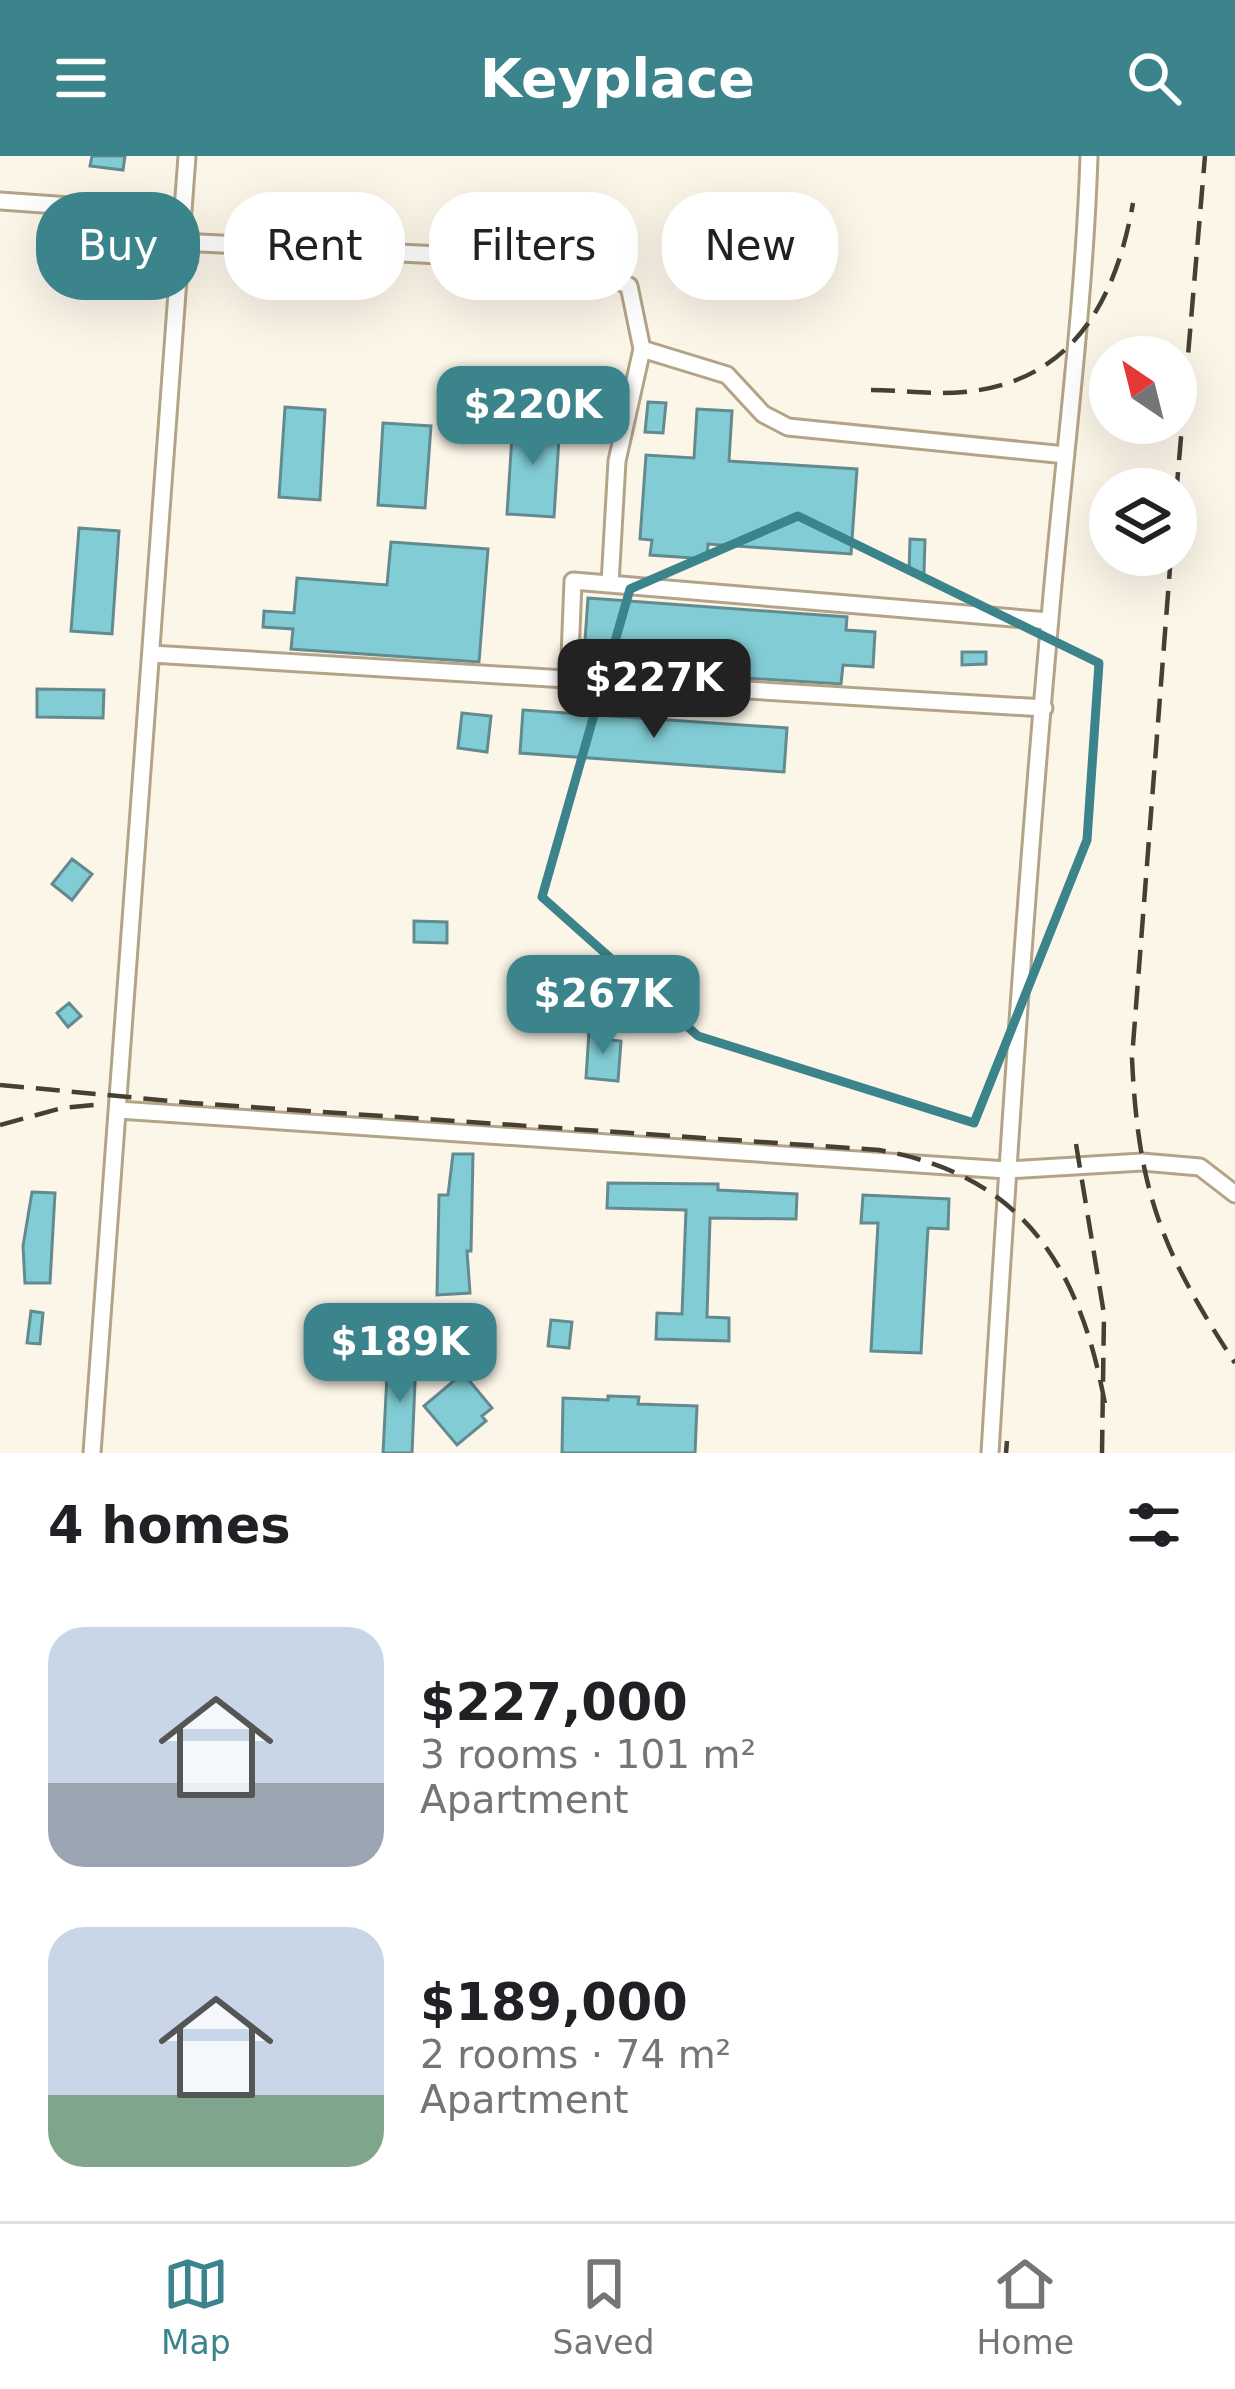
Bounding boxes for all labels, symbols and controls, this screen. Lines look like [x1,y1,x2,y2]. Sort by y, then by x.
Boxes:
icon: menu [48,45,114,111]
icon: search [1121,45,1187,111]
text: Keyplace [480,47,755,110]
chip: Buy [36,192,200,300]
chip: Rent [224,192,405,300]
chip: Filters [429,192,638,300]
chip: New [662,192,838,300]
north arrow [1089,336,1197,444]
map controls [1089,336,1197,576]
pin: $220K [449,366,617,468]
text: $220K [464,382,602,427]
button: layers [1089,468,1197,576]
pin: $227K [570,639,738,741]
text: $227K [585,655,723,700]
pin: $267K [519,955,687,1057]
text: $267K [534,971,672,1016]
pin: $189K [316,1303,484,1405]
text: $189K [331,1319,469,1364]
icon: filters [1121,1492,1187,1558]
text: 4 homes [48,1496,291,1555]
text: $227,000 [420,1673,688,1732]
icon: home [144,1675,288,1819]
text: 3 rooms · 101 m² [420,1732,756,1777]
text: Apartment [420,1777,629,1822]
text: $189,000 [420,1973,688,2032]
icon: home [144,1975,288,2119]
text: 2 rooms · 74 m² [420,2032,731,2077]
text: Apartment [420,2077,629,2122]
tab: Map [161,2251,231,2362]
tab: Saved [553,2251,655,2362]
tab: Home [977,2251,1074,2362]

